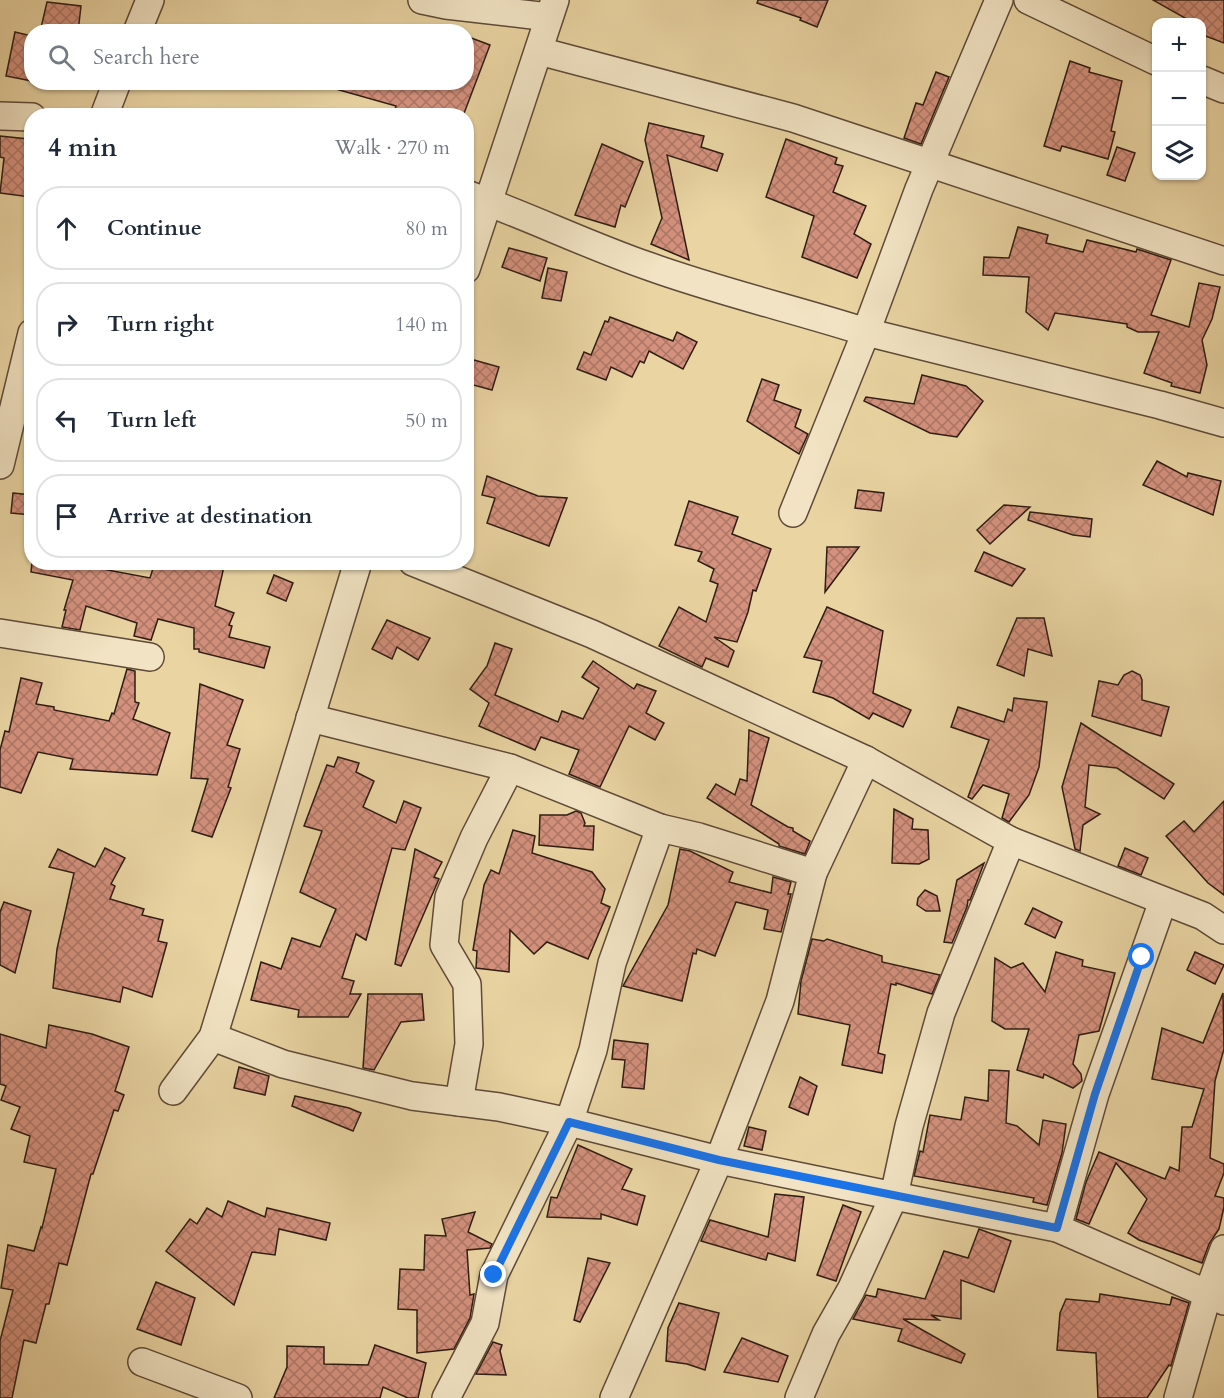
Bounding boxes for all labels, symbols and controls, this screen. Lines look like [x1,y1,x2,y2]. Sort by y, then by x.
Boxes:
map controls [1152,18,1206,180]
button: + [1152,18,1206,72]
search box [24,24,474,90]
icon: search [45,41,78,74]
text: Search here [93,42,200,72]
button: − [1152,72,1206,126]
button: layers [1152,126,1206,180]
text: 4 min [48,130,117,165]
text: Walk · 270 m [335,134,450,161]
icon: ahead [50,212,83,245]
text: Continue [107,213,202,243]
text: 80 m [405,215,448,242]
icon: right [50,308,83,341]
text: Turn right [107,309,214,339]
text: 140 m [395,311,448,338]
icon: left [50,404,83,437]
text: Turn left [107,405,196,435]
text: 50 m [405,407,448,434]
icon: arrive [50,500,83,533]
text: Arrive at destination [107,501,312,531]
route start [1128,943,1154,969]
route end [480,1261,506,1287]

